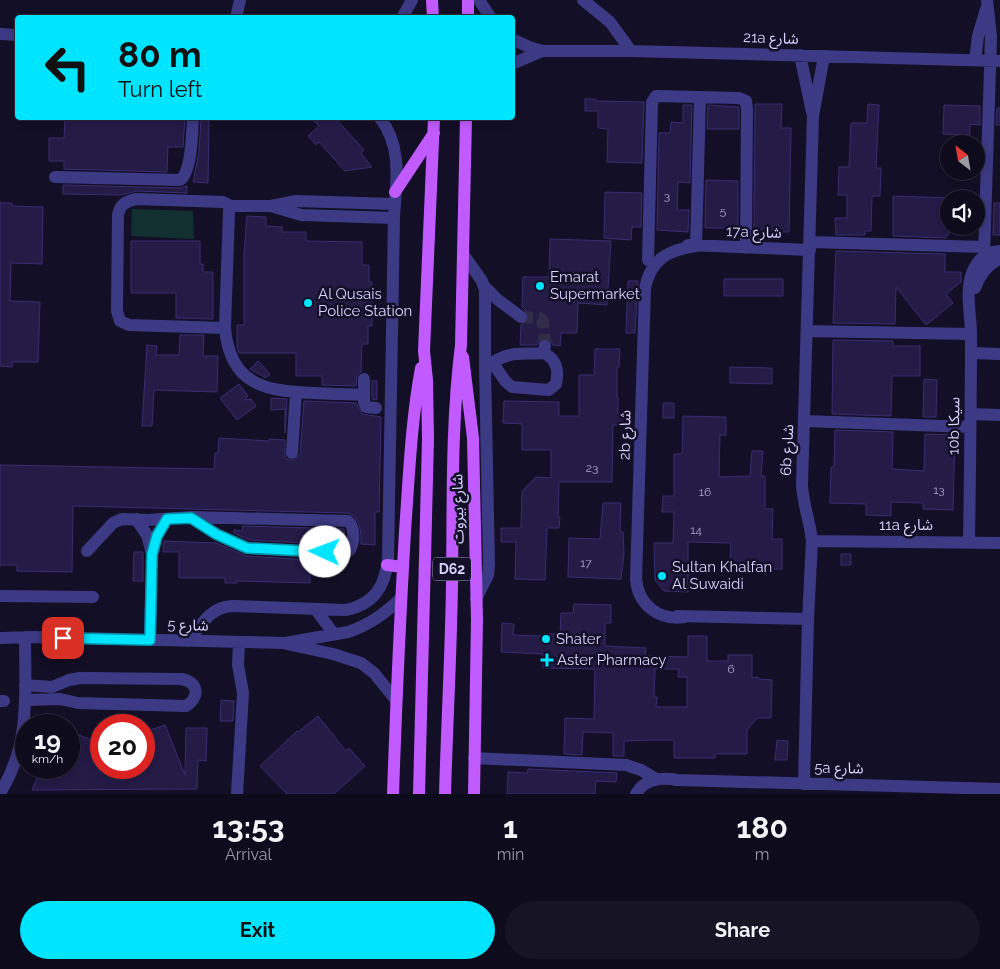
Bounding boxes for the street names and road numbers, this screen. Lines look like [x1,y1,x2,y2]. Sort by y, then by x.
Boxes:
street label: 21a شارع [743,28,799,51]
street label: 17a شارع [726,222,782,245]
street label: 10b سيكا [944,397,964,455]
street label: 2b شارع [616,410,637,460]
street label: 6b شارع [777,424,800,476]
street label: شارع بيروت [448,473,471,544]
street label: 11a شارع [879,516,933,537]
road number: D62 [433,558,471,580]
street label: شارع 5 [167,615,209,638]
street label: 5a شارع [814,759,864,780]

